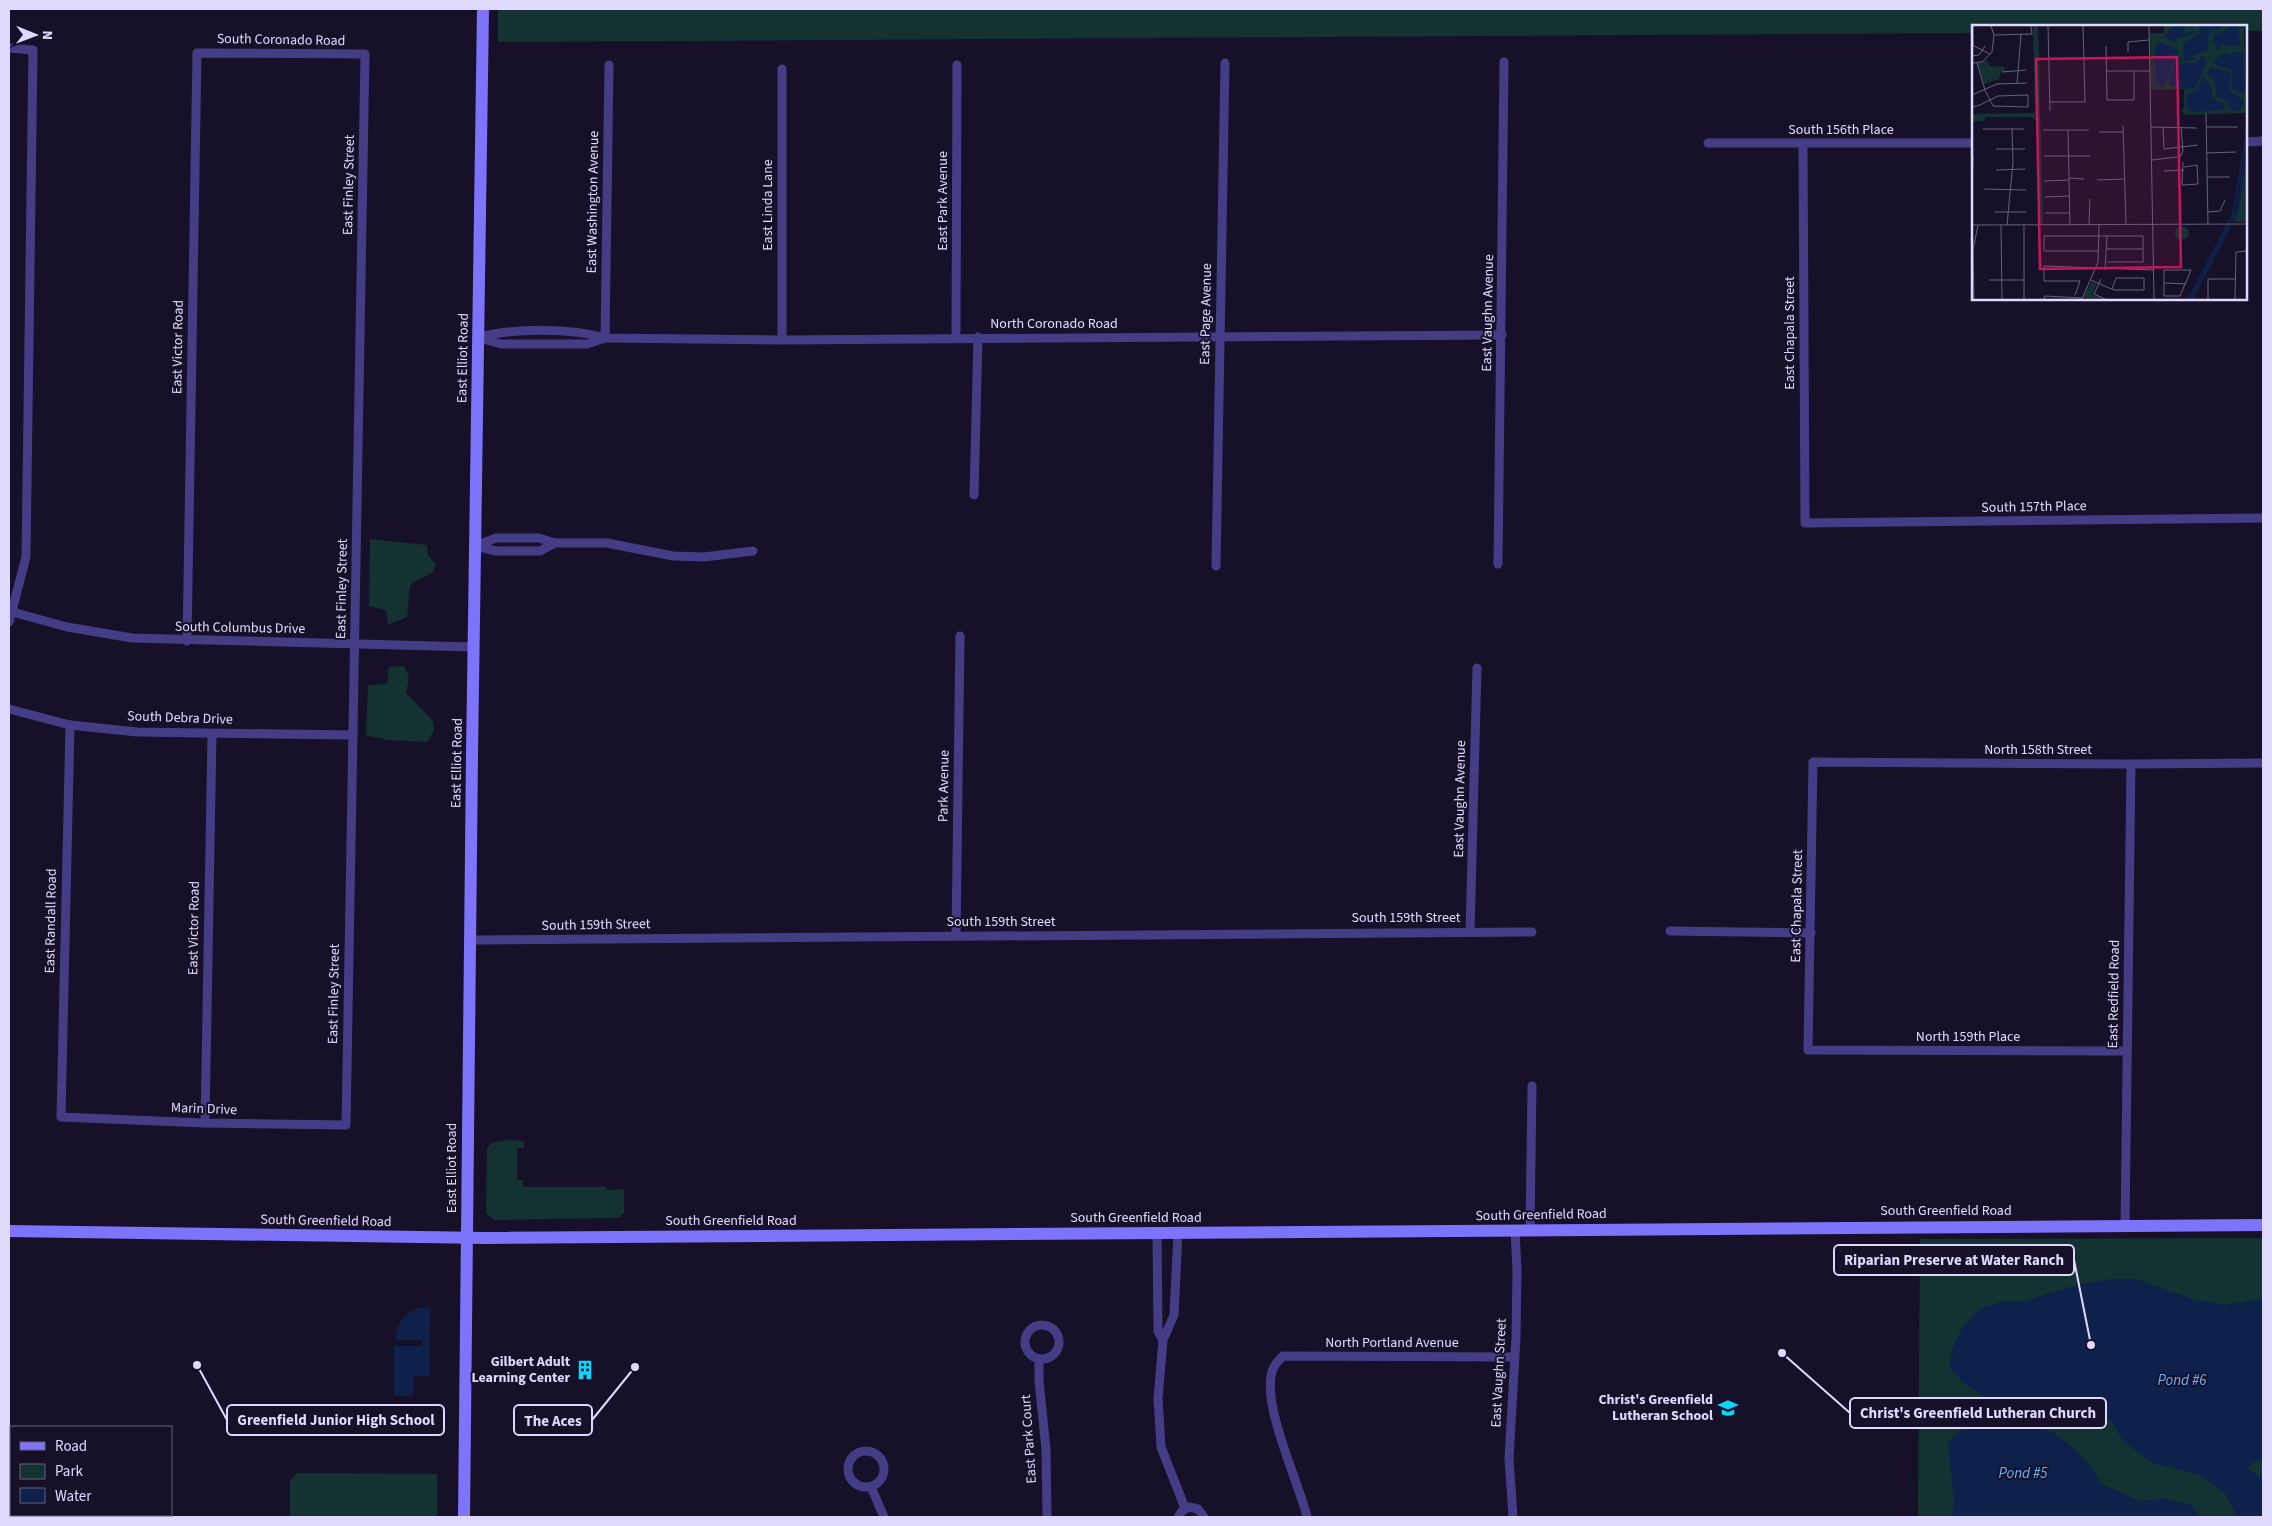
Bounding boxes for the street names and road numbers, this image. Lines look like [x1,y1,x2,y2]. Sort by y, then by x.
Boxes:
street label: South Coronado Road [217,29,345,51]
street label: South 156th Place [1788,120,1894,140]
street label: East Washington Avenue [582,130,604,274]
street label: East Finley Street [338,134,360,235]
street label: East Park Avenue [933,151,953,251]
street label: East Linda Lane [758,159,778,251]
street label: East Vaughn Avenue [1477,254,1499,372]
street label: East Page Avenue [1195,263,1217,365]
street label: East Chapala Street [1780,276,1800,390]
street label: East Victor Road [167,300,189,394]
street label: East Elliot Road [452,313,474,403]
street label: North Coronado Road [990,314,1118,334]
street label: South 157th Place [1981,496,2087,518]
street label: East Finley Street [331,538,353,639]
street label: South Columbus Drive [175,617,305,639]
street label: South Debra Drive [127,706,233,730]
street label: East Elliot Road [446,718,468,808]
street label: East Vaughn Avenue [1449,740,1471,858]
street label: North 158th Street [1984,740,2092,760]
street label: Park Avenue [933,750,955,822]
street label: East Chapala Street [1786,849,1808,963]
street label: East Randall Road [40,868,62,974]
street label: East Victor Road [183,881,205,975]
street label: South 159th Street [1352,908,1461,928]
street label: South 159th Street [947,912,1056,932]
street label: South 159th Street [541,914,651,936]
street label: East Redfield Road [2103,939,2125,1049]
street label: East Finley Street [323,943,345,1044]
street label: North 159th Place [1916,1027,2020,1047]
street label: Marin Drive [170,1098,238,1120]
street label: East Elliot Road [442,1123,462,1213]
street label: South Greenfield Road [1880,1201,2012,1221]
street label: South Greenfield Road [1475,1204,1607,1226]
street label: South Greenfield Road [1070,1208,1202,1228]
street label: South Greenfield Road [260,1210,392,1232]
street label: South Greenfield Road [665,1211,797,1231]
street label: East Vaughn Street [1486,1318,1512,1428]
street label: North Portland Avenue [1325,1333,1459,1353]
street label: East Park Court [1016,1393,1042,1484]

